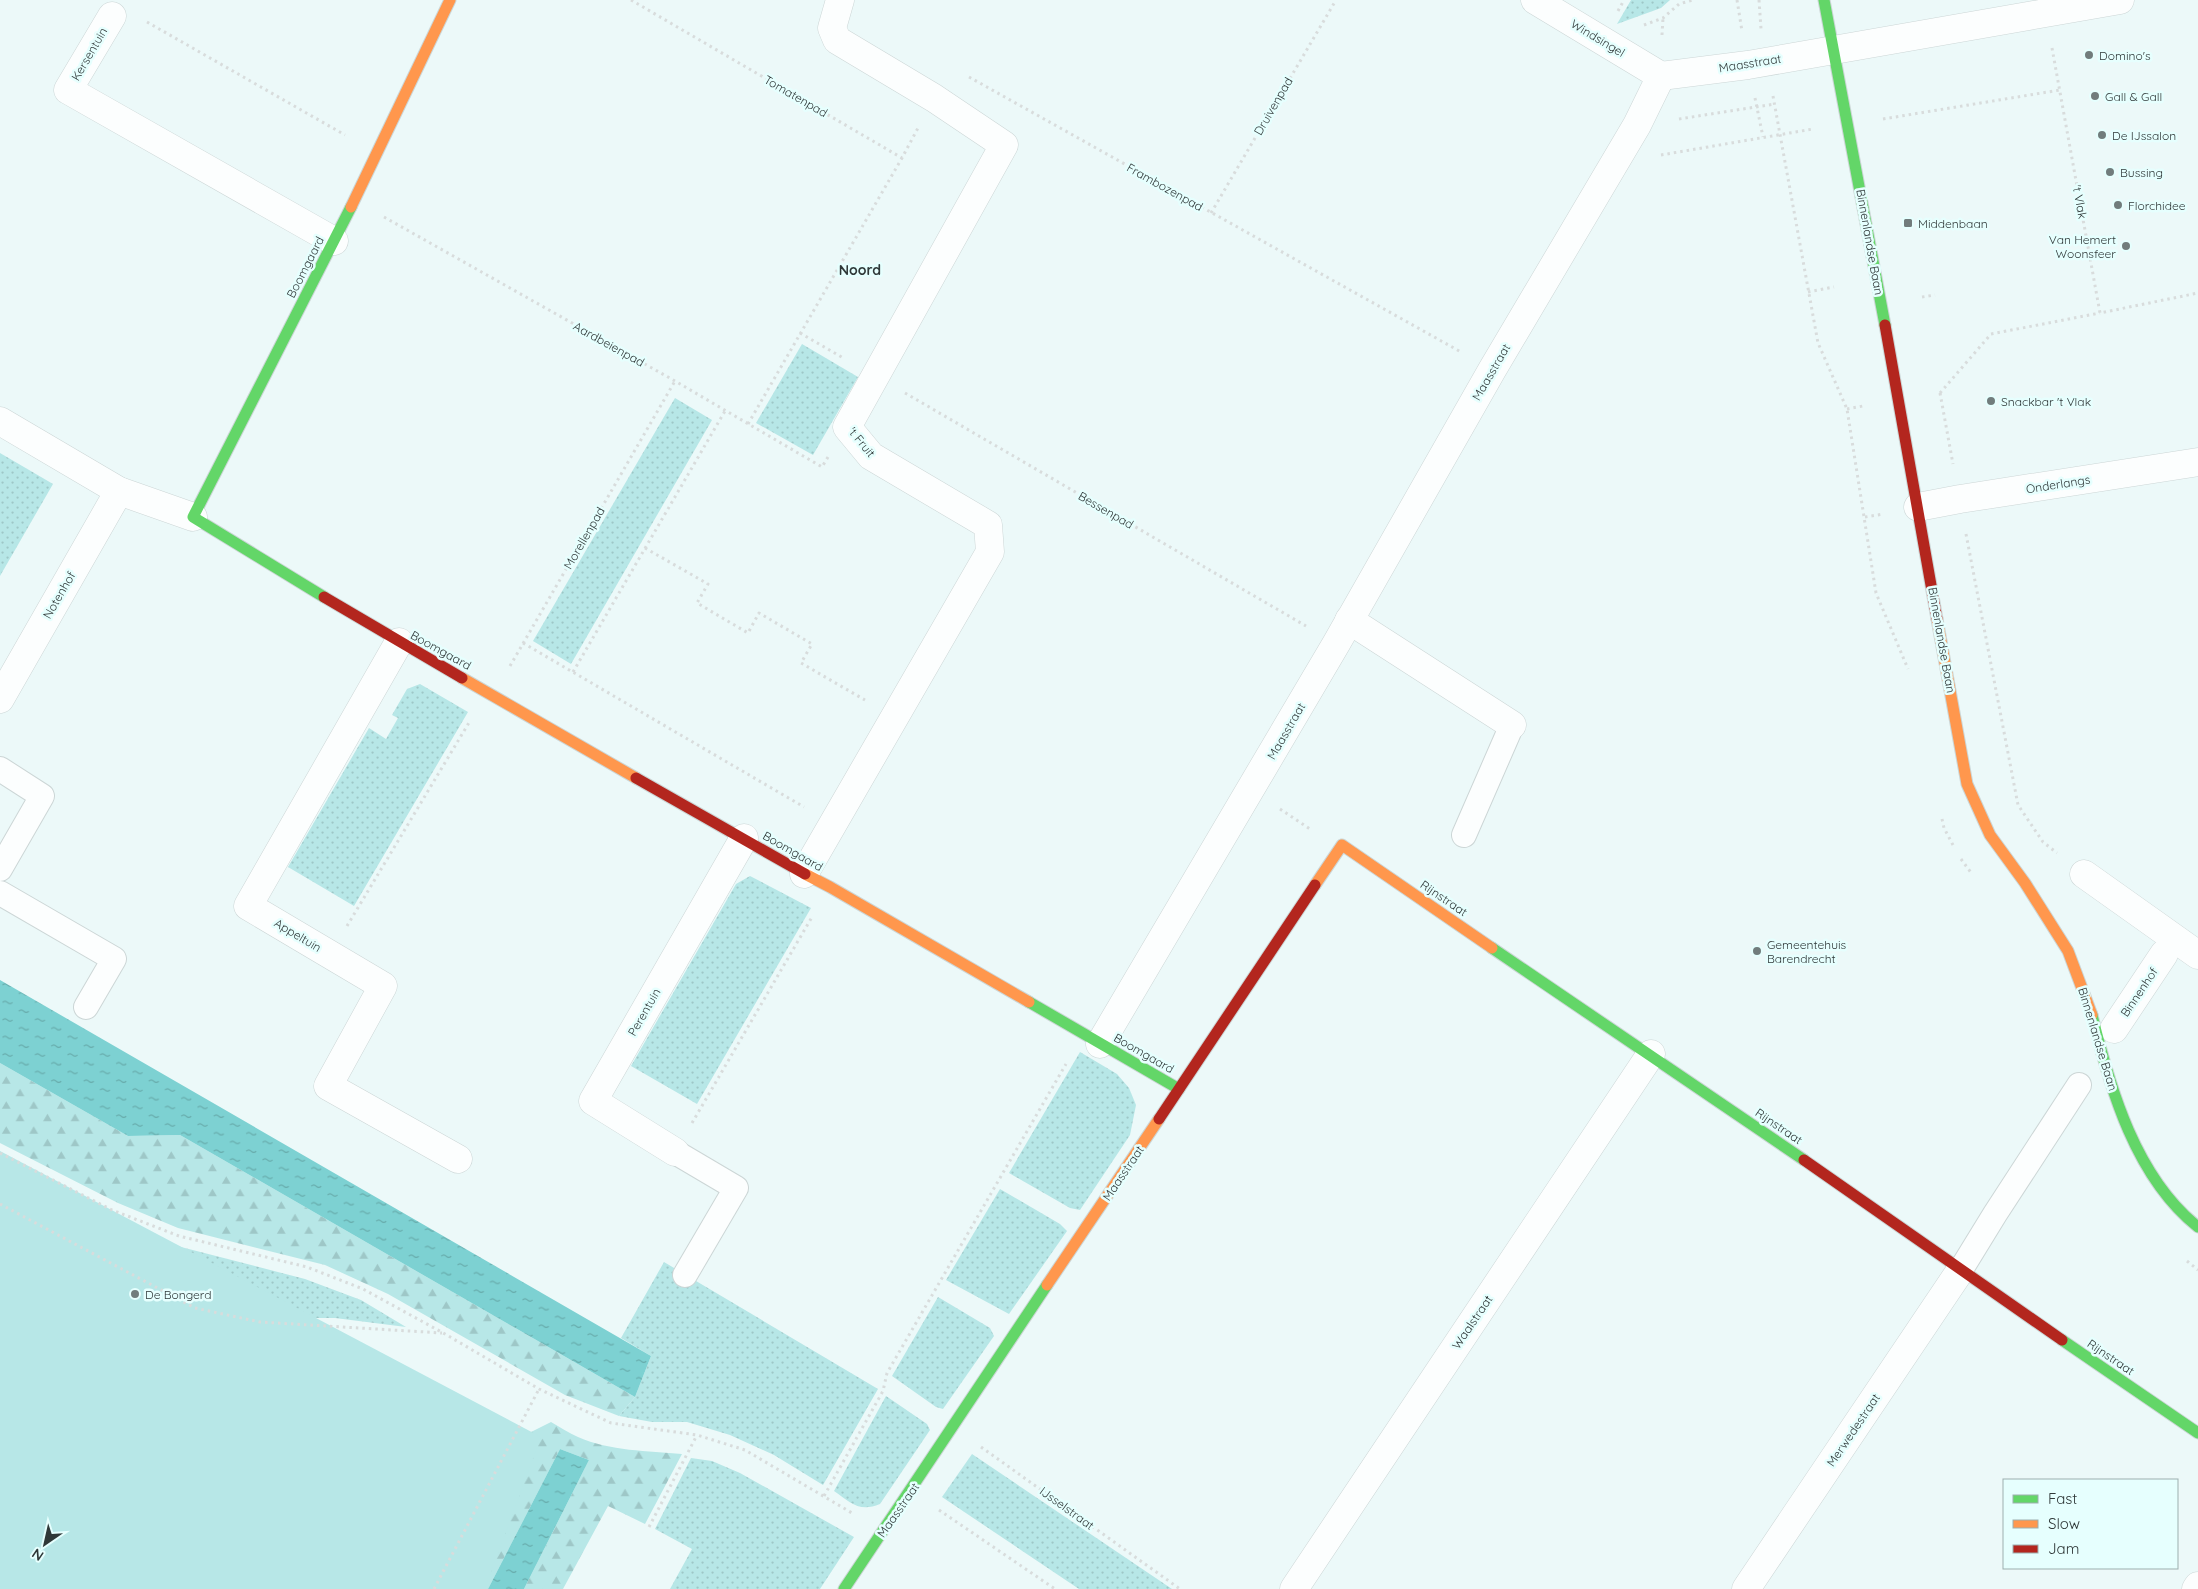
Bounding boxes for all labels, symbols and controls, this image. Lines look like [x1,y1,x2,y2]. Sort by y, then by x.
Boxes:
street label: Windsingel [1568,16,1628,60]
street label: Kersentuin [68,25,110,83]
place label: Domino's [2099,48,2151,63]
marker: Domino's [2083,49,2095,61]
street label: Maasstraat [1718,51,1782,75]
street label: Tomatenpad [762,72,830,120]
street label: Druivenpad [1250,74,1296,138]
place label: Gall & Gall [2105,89,2162,104]
marker: Gall & Gall [2089,90,2101,102]
place label: De IJssalon [2112,128,2176,143]
marker: De IJssalon [2096,129,2108,141]
street label: Frambozenpad [1124,160,1206,214]
place label: Bussing [2120,165,2163,180]
marker: Bussing [2104,166,2116,178]
street label: 't Vlak [2070,184,2090,220]
street label: Binnenlandse Baan [1853,188,1887,296]
place label: Florchidee [2128,198,2186,213]
marker: Florchidee [2112,199,2124,211]
place label: Middenbaan [1918,216,1988,231]
marker: Middenbaan [1902,217,1914,229]
place label: Van Hemert Woonsfeer [2049,232,2116,261]
street label: Boomgaard [283,234,327,300]
marker: Van Hemert Woonsfeer [2120,240,2132,252]
district label: Noord [839,261,881,279]
street label: Aardbeienpad [571,318,647,370]
street label: Maasstraat [1469,341,1513,403]
place label: Snackbar 't Vlak [2001,394,2091,409]
marker: Snackbar 't Vlak [1985,395,1997,407]
street label: 't Fruit [845,424,879,460]
street label: Onderlangs [2025,471,2092,496]
street label: Bessenpad [1076,488,1136,532]
street label: Morellenpad [560,504,608,572]
street label: Notenhof [39,568,79,621]
street label: Binnenlandse Baan [1925,586,1959,694]
street label: Boomgaard [408,627,474,673]
street label: Maasstraat [1264,700,1308,762]
street label: Boomgaard [760,828,826,874]
street label: Rijnstraat [1418,877,1470,919]
street label: Appeltuin [272,915,324,955]
place label: Gemeentehuis Barendrecht [1767,937,1847,966]
marker: Gemeentehuis Barendrecht [1751,945,1763,957]
street label: Binnenhof [2117,964,2161,1020]
street label: Binnenlandse Baan [2075,985,2121,1093]
street label: Perentuin [624,986,664,1038]
street label: Boomgaard [1111,1030,1177,1076]
street label: Rijnstraat [1753,1105,1805,1147]
street label: Maasstraat [1099,1143,1147,1203]
place label: De Bongerd [145,1287,211,1302]
marker: De Bongerd [129,1288,141,1300]
street label: Waalstraat [1448,1292,1496,1352]
street label: Rijnstraat [2085,1336,2137,1378]
street label: Merwedestraat [1823,1391,1883,1469]
legend [2003,1479,2178,1569]
street label: Maasstraat [874,1480,922,1540]
street label: IJsselstraat [1037,1483,1097,1533]
text: Fast [2048,1489,2077,1508]
text: Slow [2048,1514,2080,1533]
north arrow [20,1519,70,1569]
text: Jam [2048,1539,2079,1558]
text: N [28,1544,47,1565]

